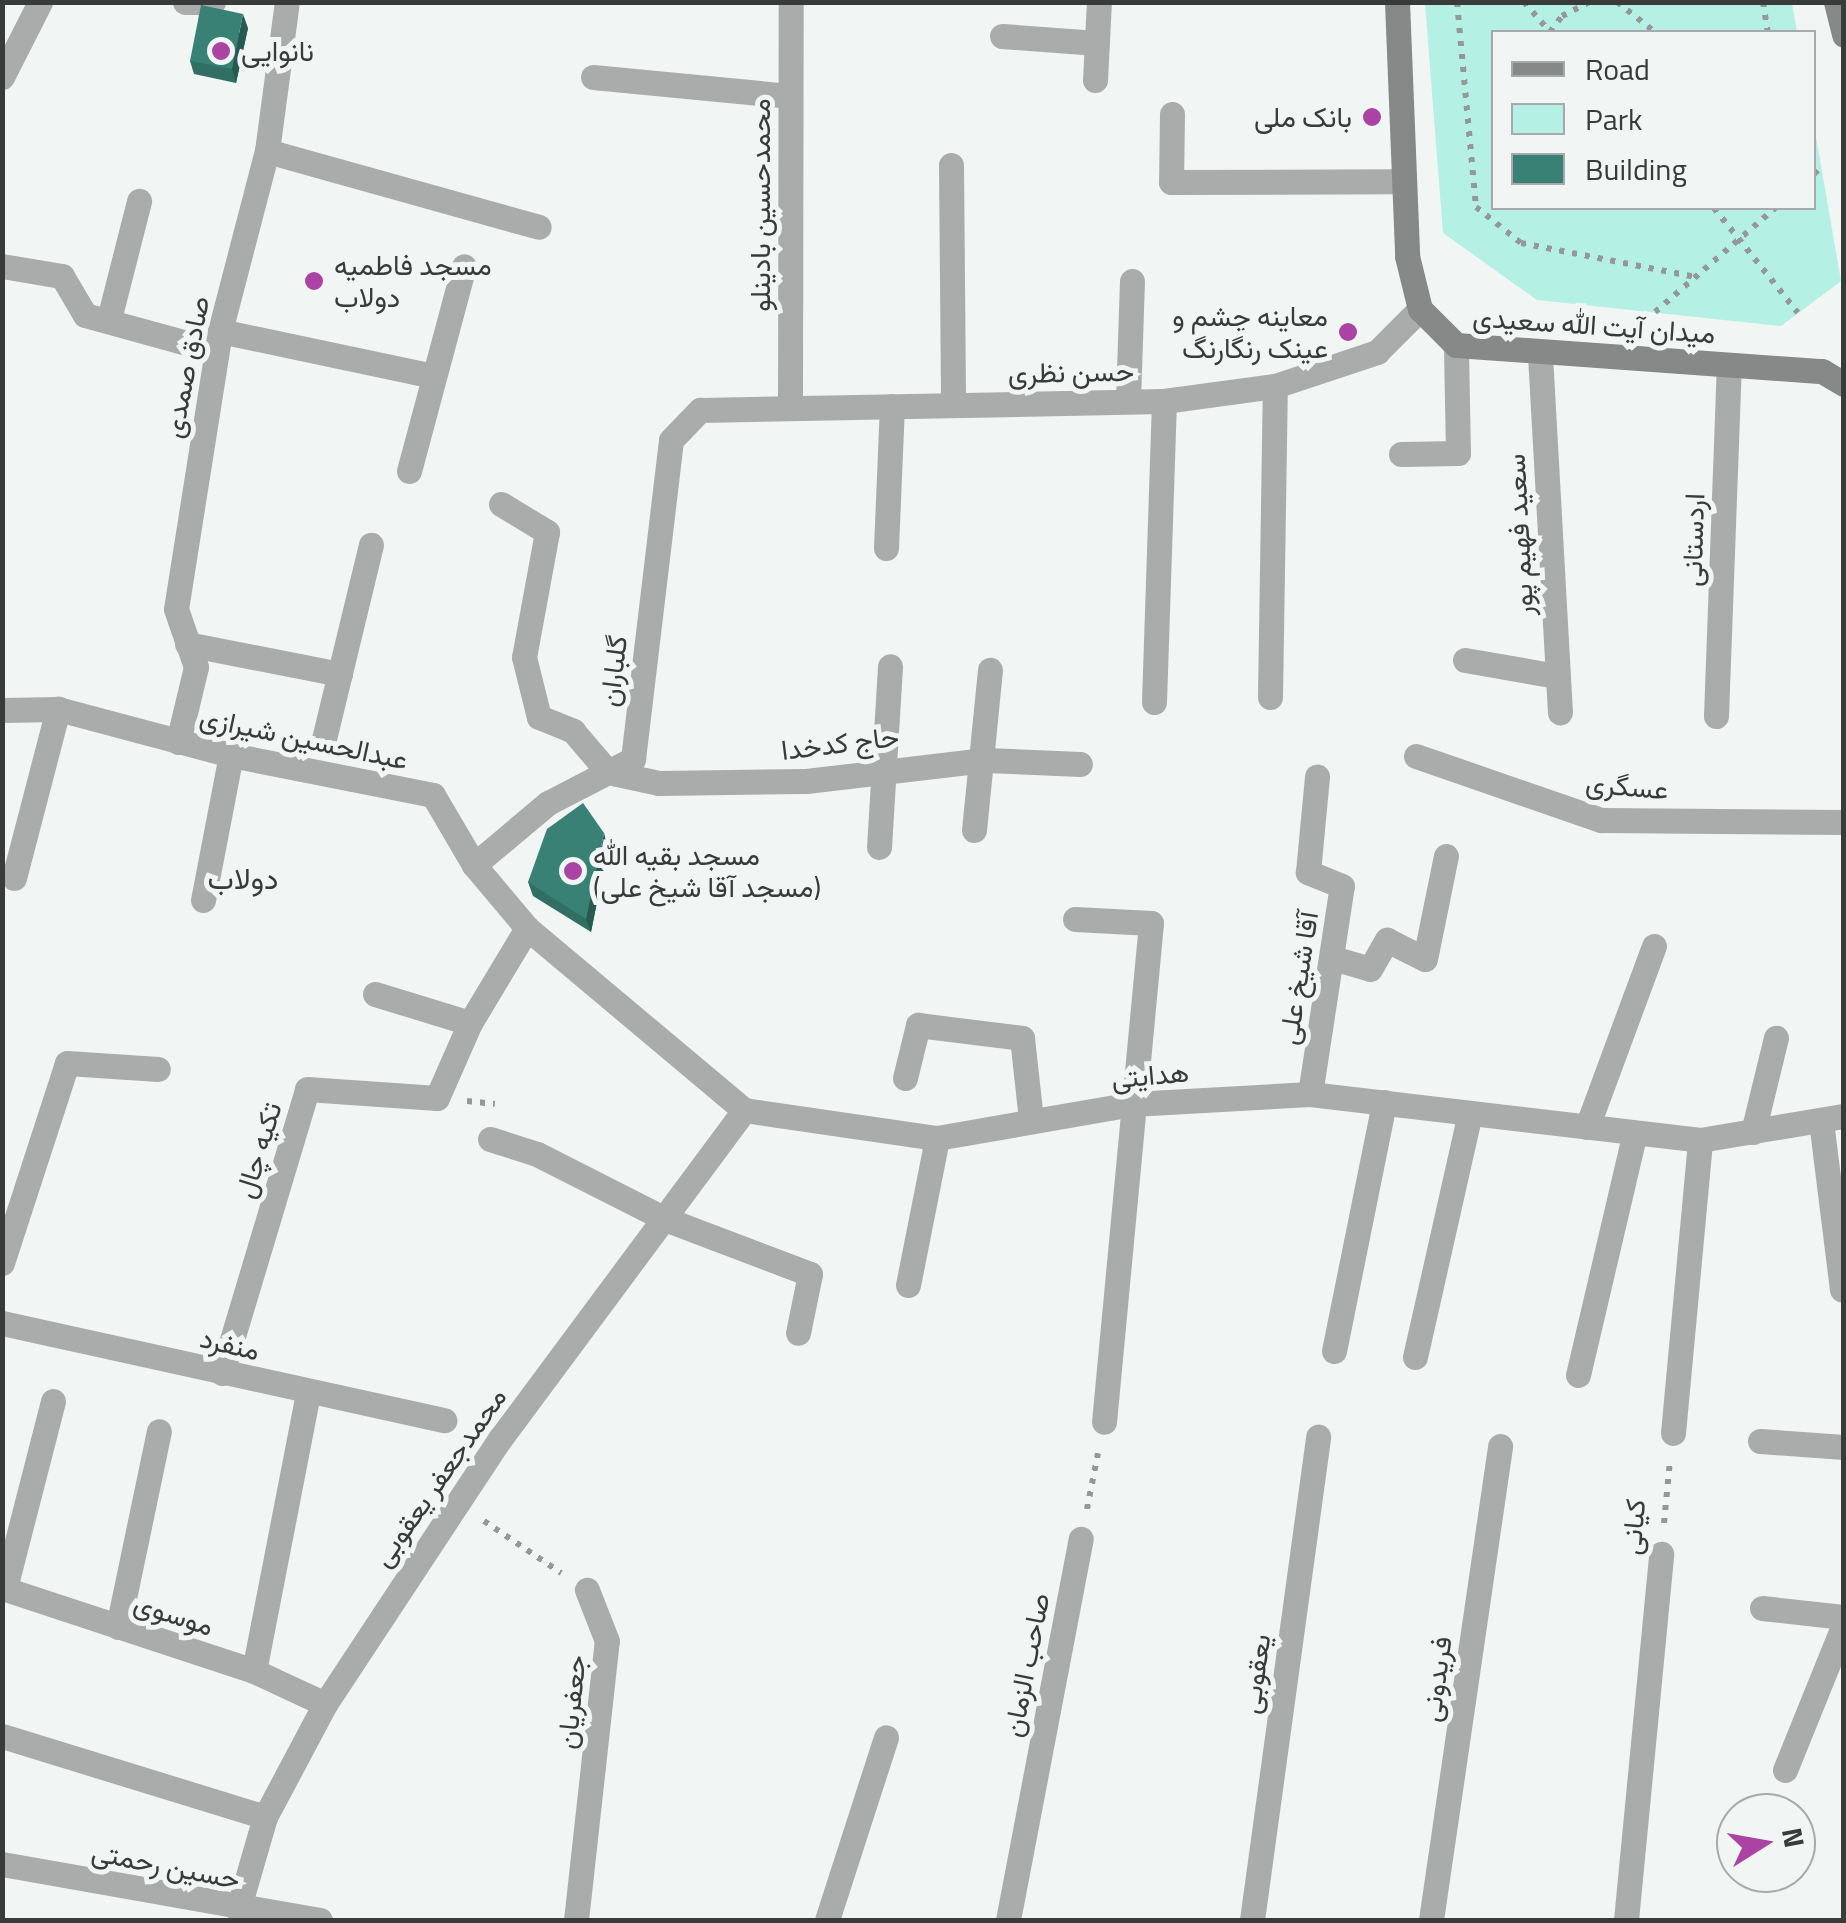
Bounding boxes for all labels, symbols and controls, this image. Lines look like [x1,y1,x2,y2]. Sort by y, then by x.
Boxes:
legend [1491,30,1816,210]
place label: نانوایی [241,34,314,68]
marker: نانوایی [210,40,232,62]
text: Road [1585,46,1650,92]
text: Park [1585,96,1642,142]
street label: محمدحسین بادینلو [743,98,777,312]
place label: بانک ملی [1254,100,1352,134]
marker: بانک ملی [1361,106,1383,128]
text: Building [1585,146,1687,192]
place label: مسجد فاطمیه دولاب [334,248,492,314]
marker: مسجد فاطمیه دولاب [303,270,325,292]
street label: صادق صمدی [156,293,216,441]
place label: معاینه چشم و عینک رنگارنگ [1172,299,1328,365]
street label: میدان آیت الله سعیدی [1471,300,1717,350]
marker: معاینه چشم و عینک رنگارنگ [1337,321,1359,343]
street label: حسن نظری [1008,354,1134,390]
street label: سعید فهیم پور [1498,453,1540,617]
street label: اردستانی [1675,493,1711,587]
street label: گلباران [592,633,634,709]
street label: عبدالحسین شیرازی [197,700,411,776]
street label: حاج کدخدا [779,719,901,767]
street label: عسگری [1584,766,1670,806]
place label: مسجد بقیه الله (مسجد آقا شیخ علی) [593,838,821,904]
district label: دولاب [208,860,278,896]
marker: مسجد بقیه الله (مسجد آقا شیخ علی) [562,860,584,882]
street label: آقا شیخ علی [1271,909,1325,1047]
street label: هدایتی [1110,1055,1190,1095]
street label: تکیه چال [228,1098,288,1202]
street label: منفرد [197,1321,263,1367]
street label: محمدجعفر یعقوبی [365,1381,513,1573]
street label: کیانی [1614,1498,1652,1556]
street label: موسوی [130,1585,218,1643]
street label: صاحب الزمان [996,1590,1056,1740]
street label: یعقوبی [1233,1632,1277,1716]
street label: فریدونی [1413,1634,1459,1724]
street label: جعفریان [549,1653,593,1751]
north arrow [1716,1793,1816,1893]
text: N [1771,1824,1817,1851]
street label: حسین رحمتی [89,1834,243,1896]

